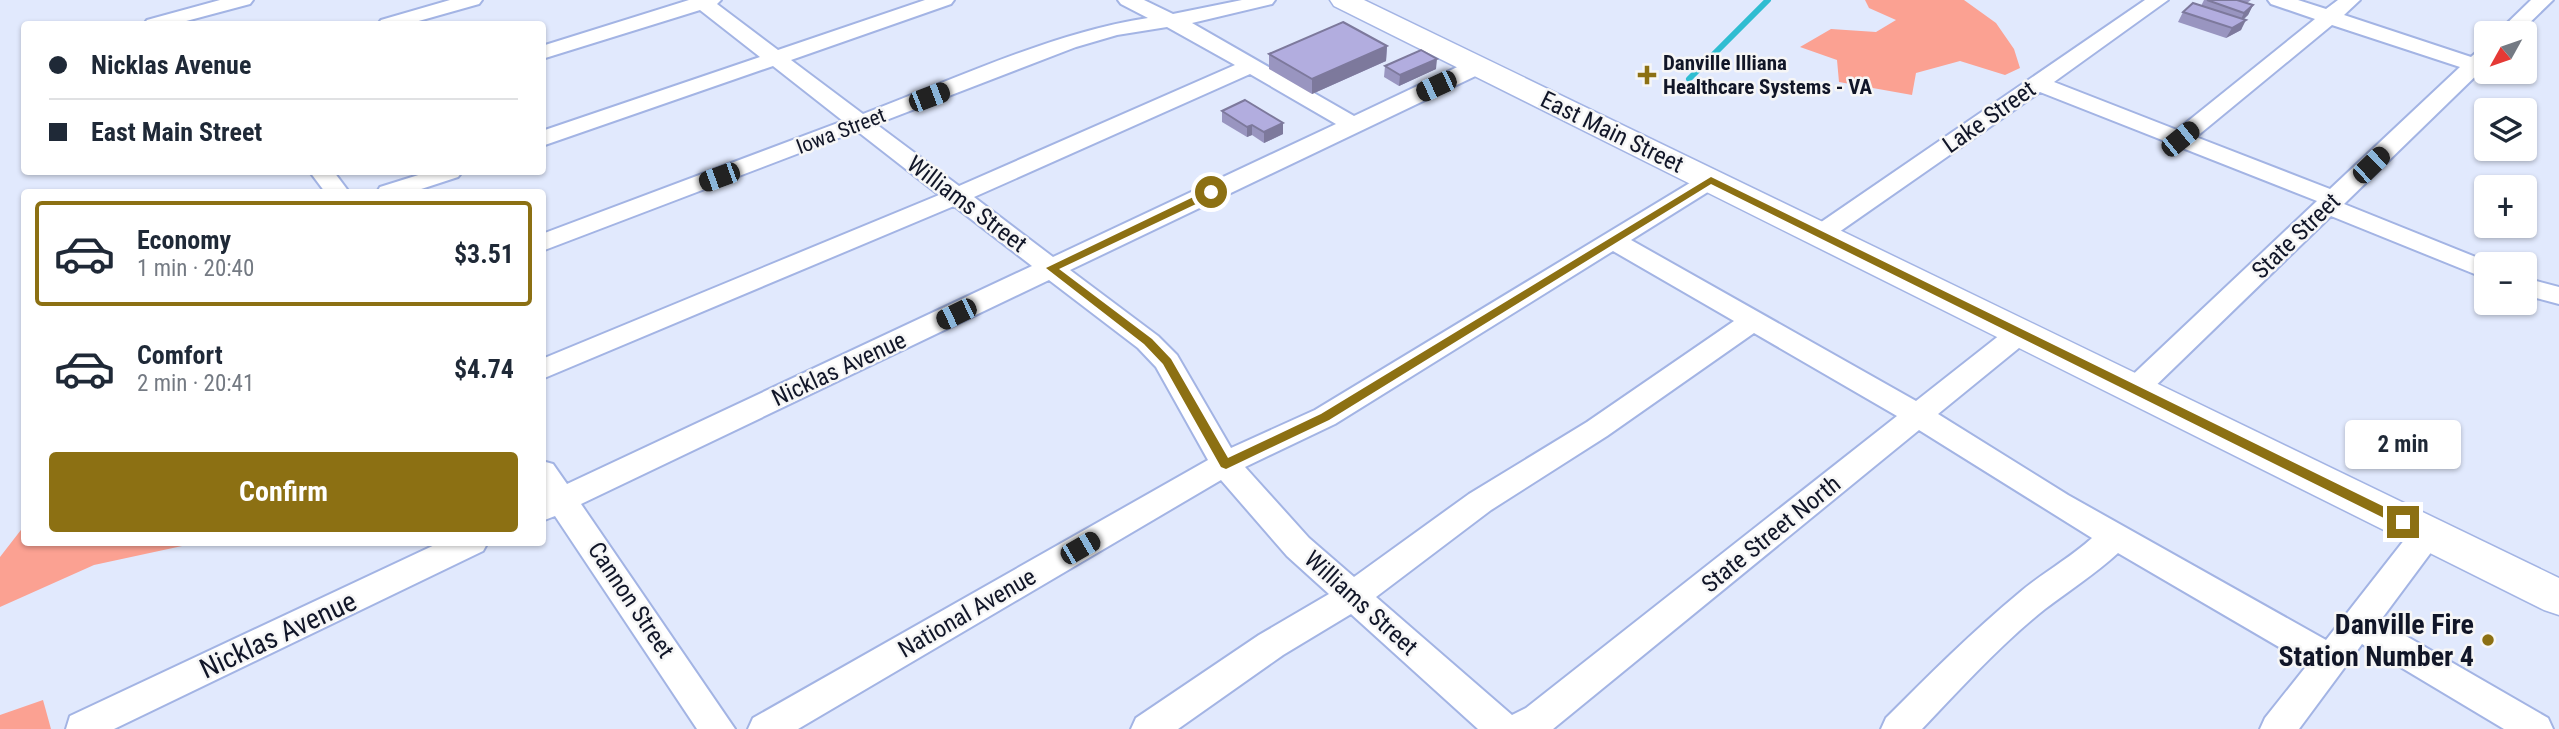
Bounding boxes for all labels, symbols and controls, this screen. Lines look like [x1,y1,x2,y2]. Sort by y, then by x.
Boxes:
north arrow [2474,21,2538,84]
map controls [2474,21,2537,315]
text: Nicklas Avenue [91,50,251,80]
place label: Danville Illiana Healthcare Systems - VA [1663,51,1873,99]
marker: Danville Illiana Healthcare Systems - VA [1637,65,1657,85]
car [1413,68,1460,104]
street label: Lake Street [1937,75,2041,159]
car [906,80,953,114]
street label: East Main Street [1536,85,1688,179]
button: layers [2474,98,2537,161]
street label: Iowa Street [793,103,889,159]
text: East Main Street [91,117,262,147]
car [2158,118,2203,160]
car [2349,143,2394,187]
street label: Williams Street [902,150,1032,258]
car [696,160,743,194]
button: + [2474,175,2537,238]
route start [1195,176,1227,208]
street label: State Street [2246,187,2346,285]
icon: car [53,222,116,285]
text: Economy [137,225,231,255]
text: $3.51 [454,239,514,269]
button: − [2474,252,2537,315]
text: 1 min · 20:40 [137,255,254,282]
car [933,295,980,333]
street label: Nicklas Avenue [767,326,911,412]
icon: car [53,337,116,400]
text: Comfort [137,340,223,370]
text: $4.74 [454,354,514,384]
text: 2 min · 20:41 [137,370,254,397]
callout: 2 min [2345,420,2461,470]
text: 2 min [2377,431,2429,458]
button: Confirm [49,452,518,532]
street label: State Street North [1696,470,1846,598]
route end [2387,506,2419,538]
car [1057,528,1104,568]
street label: Cannon Street [582,537,680,663]
street label: Williams Street [1299,545,1423,661]
street label: National Avenue [893,562,1041,664]
street label: Nicklas Avenue [194,584,362,686]
place label: Danville Fire Station Number 4 [2278,608,2474,673]
marker: Danville Fire Station Number 4 [2480,632,2496,648]

